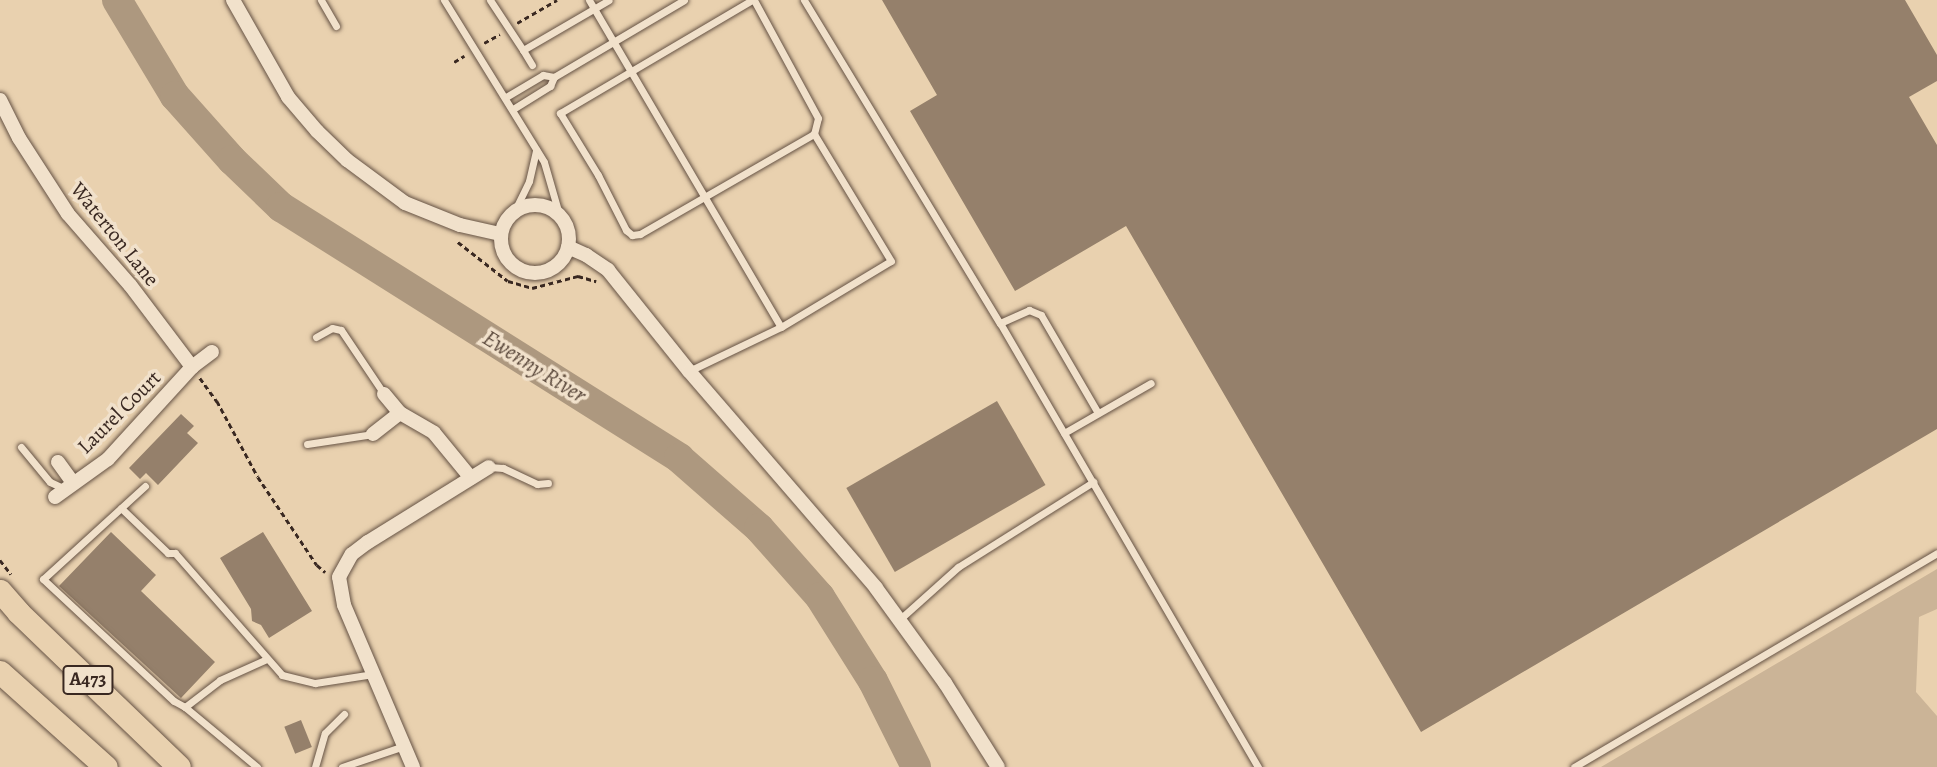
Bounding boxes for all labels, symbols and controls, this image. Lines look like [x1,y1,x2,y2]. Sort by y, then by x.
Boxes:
street label: Waterton Lane [65,177,165,291]
water label: Ewenny River [477,325,591,409]
street label: Laurel Court [72,365,166,459]
road number: A473 [62,664,114,695]

